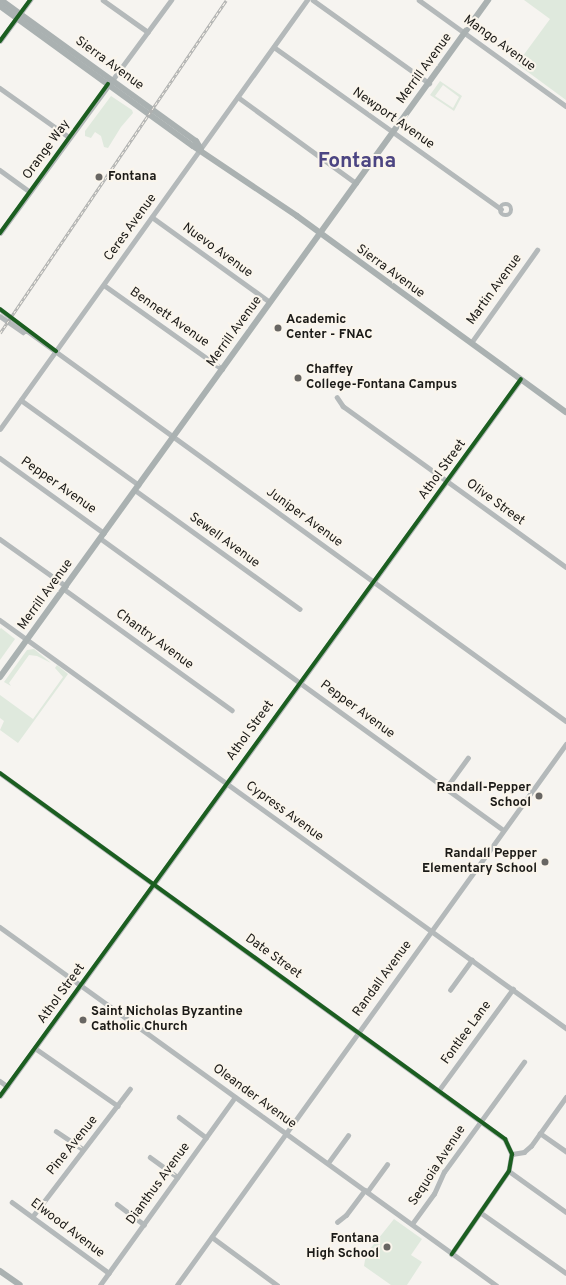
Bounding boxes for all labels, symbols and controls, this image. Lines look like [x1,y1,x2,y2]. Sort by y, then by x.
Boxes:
street label: Mango Avenue [460,13,538,75]
street label: Merrill Avenue [394,30,456,108]
street label: Sierra Avenue [72,34,146,94]
street label: Newport Avenue [349,85,437,153]
street label: Orange Way [20,117,74,183]
district label: Fontana [318,149,396,175]
place label: Fontana [108,169,157,185]
marker: Fontana [93,171,105,183]
street label: Ceres Avenue [101,191,161,265]
street label: Nuevo Avenue [179,220,255,282]
street label: Sierra Avenue [353,242,427,302]
street label: Martin Avenue [464,251,526,329]
street label: Bennett Avenue [126,285,212,351]
street label: Merrill Avenue [204,293,266,371]
place label: Academic Center - FNAC [286,313,372,344]
marker: Academic Center - FNAC [273,323,283,333]
place label: Chaffey College-Fontana Campus [306,363,457,394]
marker: Chaffey College-Fontana Campus [293,373,303,383]
street label: Athol Street [416,437,470,503]
street label: Pepper Avenue [17,454,99,518]
street label: Olive Street [463,477,527,529]
street label: Juniper Avenue [262,485,346,551]
street label: Sewell Avenue [185,510,263,572]
street label: Merrill Avenue [15,556,77,634]
street label: Chantry Avenue [112,606,196,674]
street label: Pepper Avenue [316,678,398,742]
street label: Athol Street [224,698,278,764]
street label: Cypress Avenue [242,778,326,846]
place label: Randall-Pepper School [437,781,531,812]
marker: Randall-Pepper School [534,791,544,801]
place label: Randall Pepper Elementary School [422,847,537,878]
marker: Randall Pepper Elementary School [540,857,550,867]
street label: Date Street [242,931,304,983]
street label: Randall Avenue [350,938,416,1020]
street label: Athol Street [35,961,89,1027]
street label: Fontlee Lane [439,998,495,1068]
place label: Saint Nicholas Byzantine Catholic Church [91,1005,243,1036]
marker: Saint Nicholas Byzantine Catholic Church [78,1015,88,1025]
street label: Oleander Avenue [209,1061,299,1133]
street label: Pine Avenue [44,1113,102,1179]
street label: Sequoia Avenue [406,1123,470,1209]
street label: Dianthus Avenue [124,1140,194,1228]
street label: Elwood Avenue [27,1196,107,1262]
place label: Fontana High School [306,1232,379,1263]
marker: Fontana High School [382,1242,392,1252]

